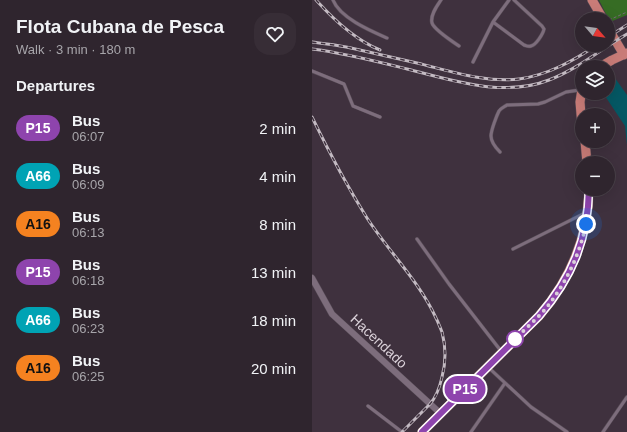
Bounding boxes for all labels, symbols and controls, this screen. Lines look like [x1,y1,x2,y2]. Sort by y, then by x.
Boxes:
north arrow [575,12,615,52]
map controls [575,12,615,196]
button: heart [254,13,296,55]
text: Flota Cubana de Pesca [16,16,224,37]
text: Walk · 3 min · 180 m [16,42,135,57]
button: layers [575,60,615,100]
text: Departures [16,77,95,94]
button: + [575,108,615,148]
text: Bus [72,112,100,129]
text: P15 [26,120,50,136]
text: 2 min [259,120,296,137]
text: 06:07 [72,129,105,144]
button: − [575,156,615,196]
text: Bus [72,160,100,177]
text: A66 [25,168,51,184]
text: 4 min [259,168,296,185]
text: 06:09 [72,177,105,192]
text: Bus [72,208,100,225]
your location [576,214,596,234]
text: A16 [25,216,51,232]
text: 8 min [259,216,296,233]
text: 06:13 [72,225,105,240]
text: Bus [72,256,100,273]
text: P15 [26,264,50,280]
text: 13 min [251,264,296,281]
text: 06:18 [72,273,105,288]
text: Bus [72,304,100,321]
street label: Hacendado [347,311,411,371]
text: A66 [25,312,51,328]
text: 18 min [251,312,296,329]
text: 06:23 [72,321,105,336]
unlabelled marker [506,330,524,348]
text: Bus [72,352,100,369]
text: A16 [25,360,51,376]
text: 20 min [251,360,296,377]
text: 06:25 [72,369,105,384]
line badge: P15 [442,376,488,402]
text: P15 [453,381,477,397]

